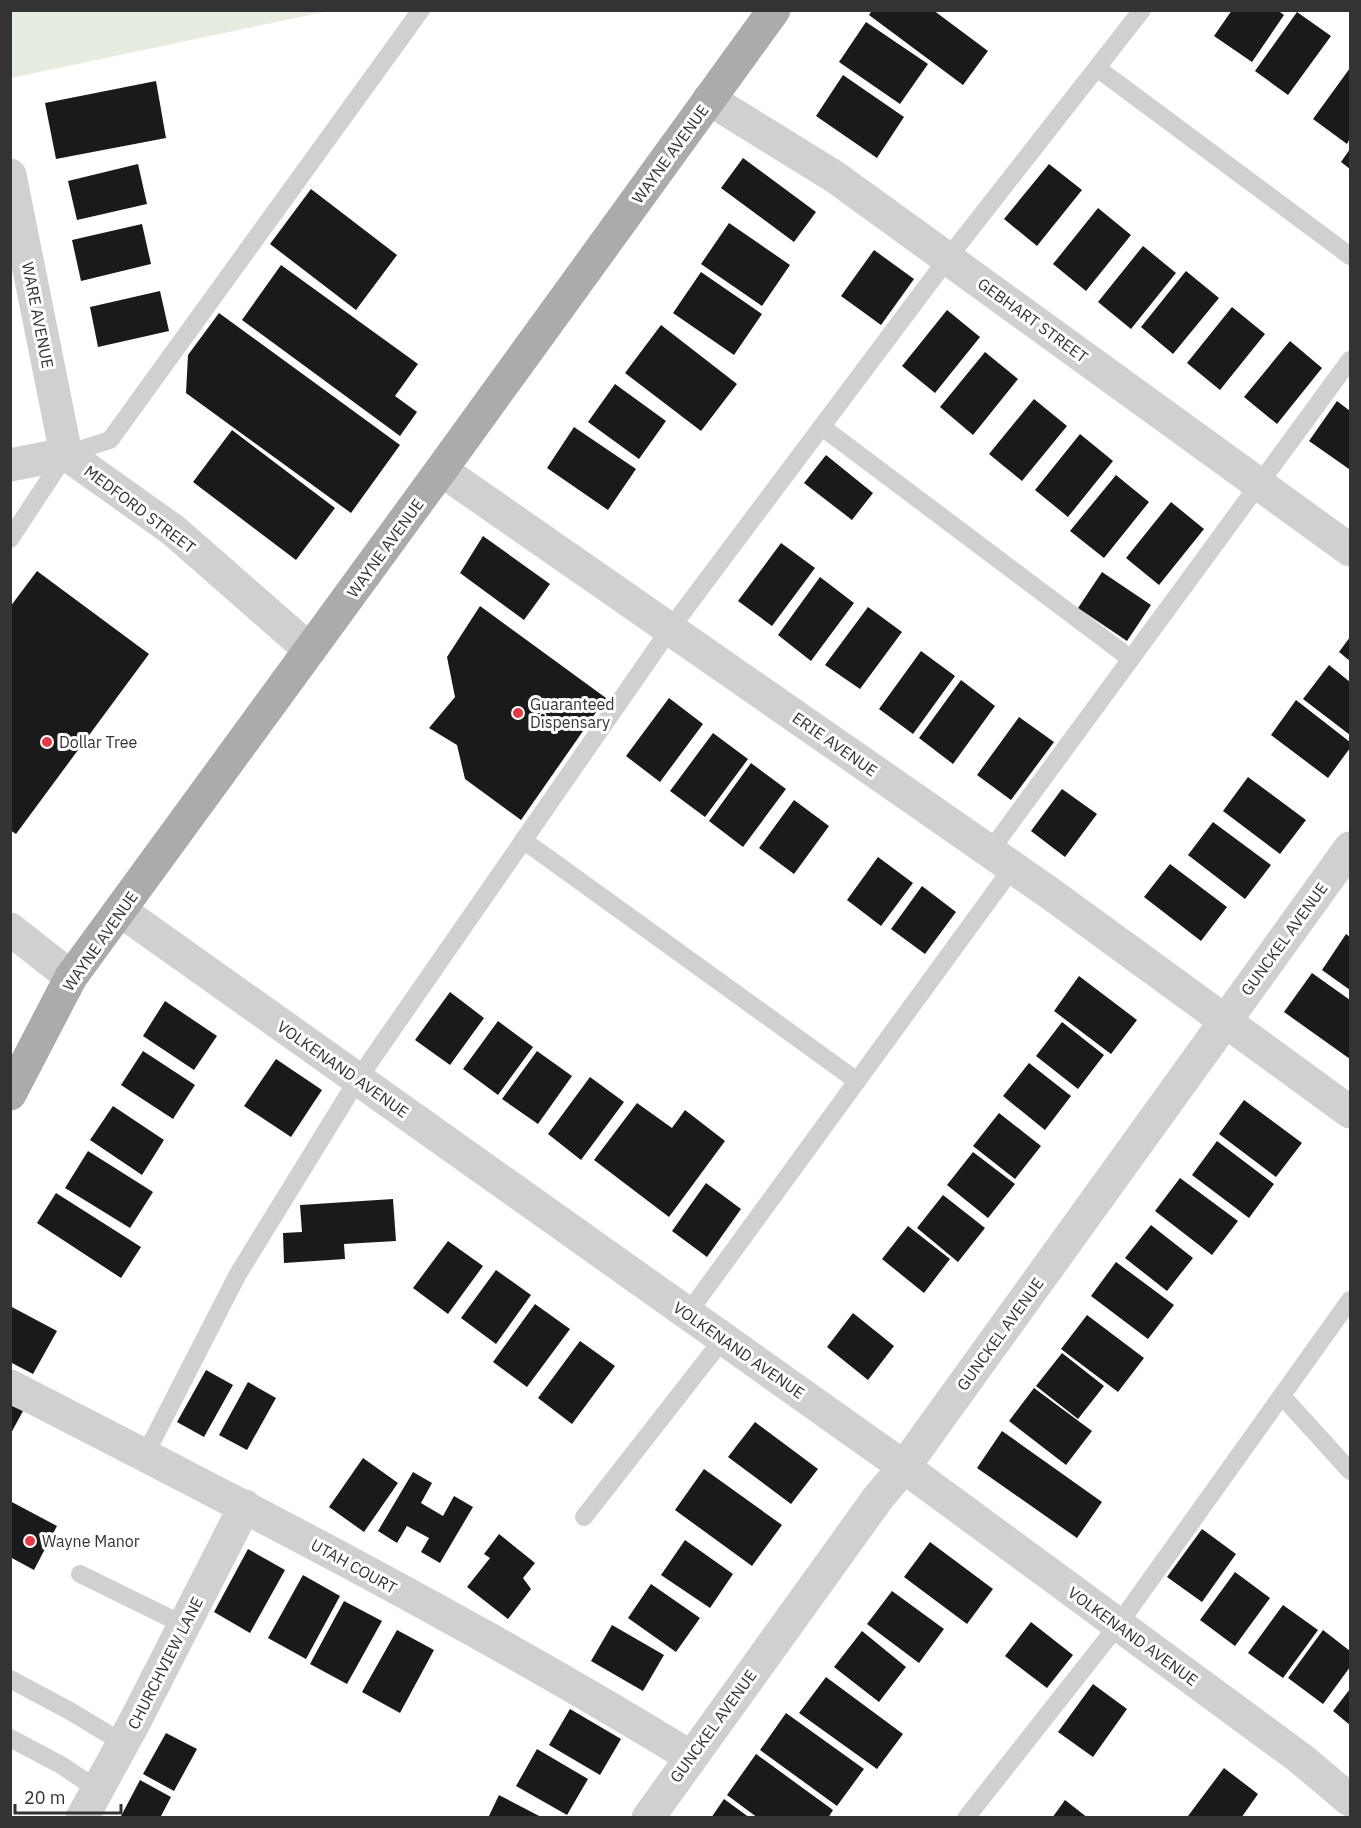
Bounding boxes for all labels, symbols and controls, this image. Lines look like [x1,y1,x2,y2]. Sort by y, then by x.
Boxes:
street label: WAYNE AVENUE [627,101,713,207]
street label: WARE AVENUE [18,260,58,370]
street label: GEBHART STREET [974,273,1092,367]
street label: MEDFORD STREET [80,461,200,557]
street label: WAYNE AVENUE [342,495,428,601]
place label: Guaranteed Dispensary [530,694,615,732]
marker: Guaranteed Dispensary [511,706,525,720]
street label: ERIE AVENUE [789,707,881,781]
place label: Dollar Tree [59,732,138,752]
marker: Dollar Tree [40,735,54,749]
street label: GUNCKEL AVENUE [1236,879,1332,999]
street label: WAYNE AVENUE [58,887,142,995]
street label: VOLKENAND AVENUE [273,1016,413,1122]
street label: GUNCKEL AVENUE [952,1274,1048,1394]
street label: VOLKENAND AVENUE [669,1297,809,1403]
place label: Wayne Manor [42,1531,140,1551]
marker: Wayne Manor [23,1534,37,1548]
street label: UTAH COURT [308,1534,400,1598]
street label: VOLKENAND AVENUE [1064,1582,1202,1690]
street label: CHURCHVIEW LANE [123,1593,207,1733]
street label: GUNCKEL AVENUE [665,1666,761,1786]
scale bar [15,1777,122,1815]
text: 20 m [24,1786,66,1809]

